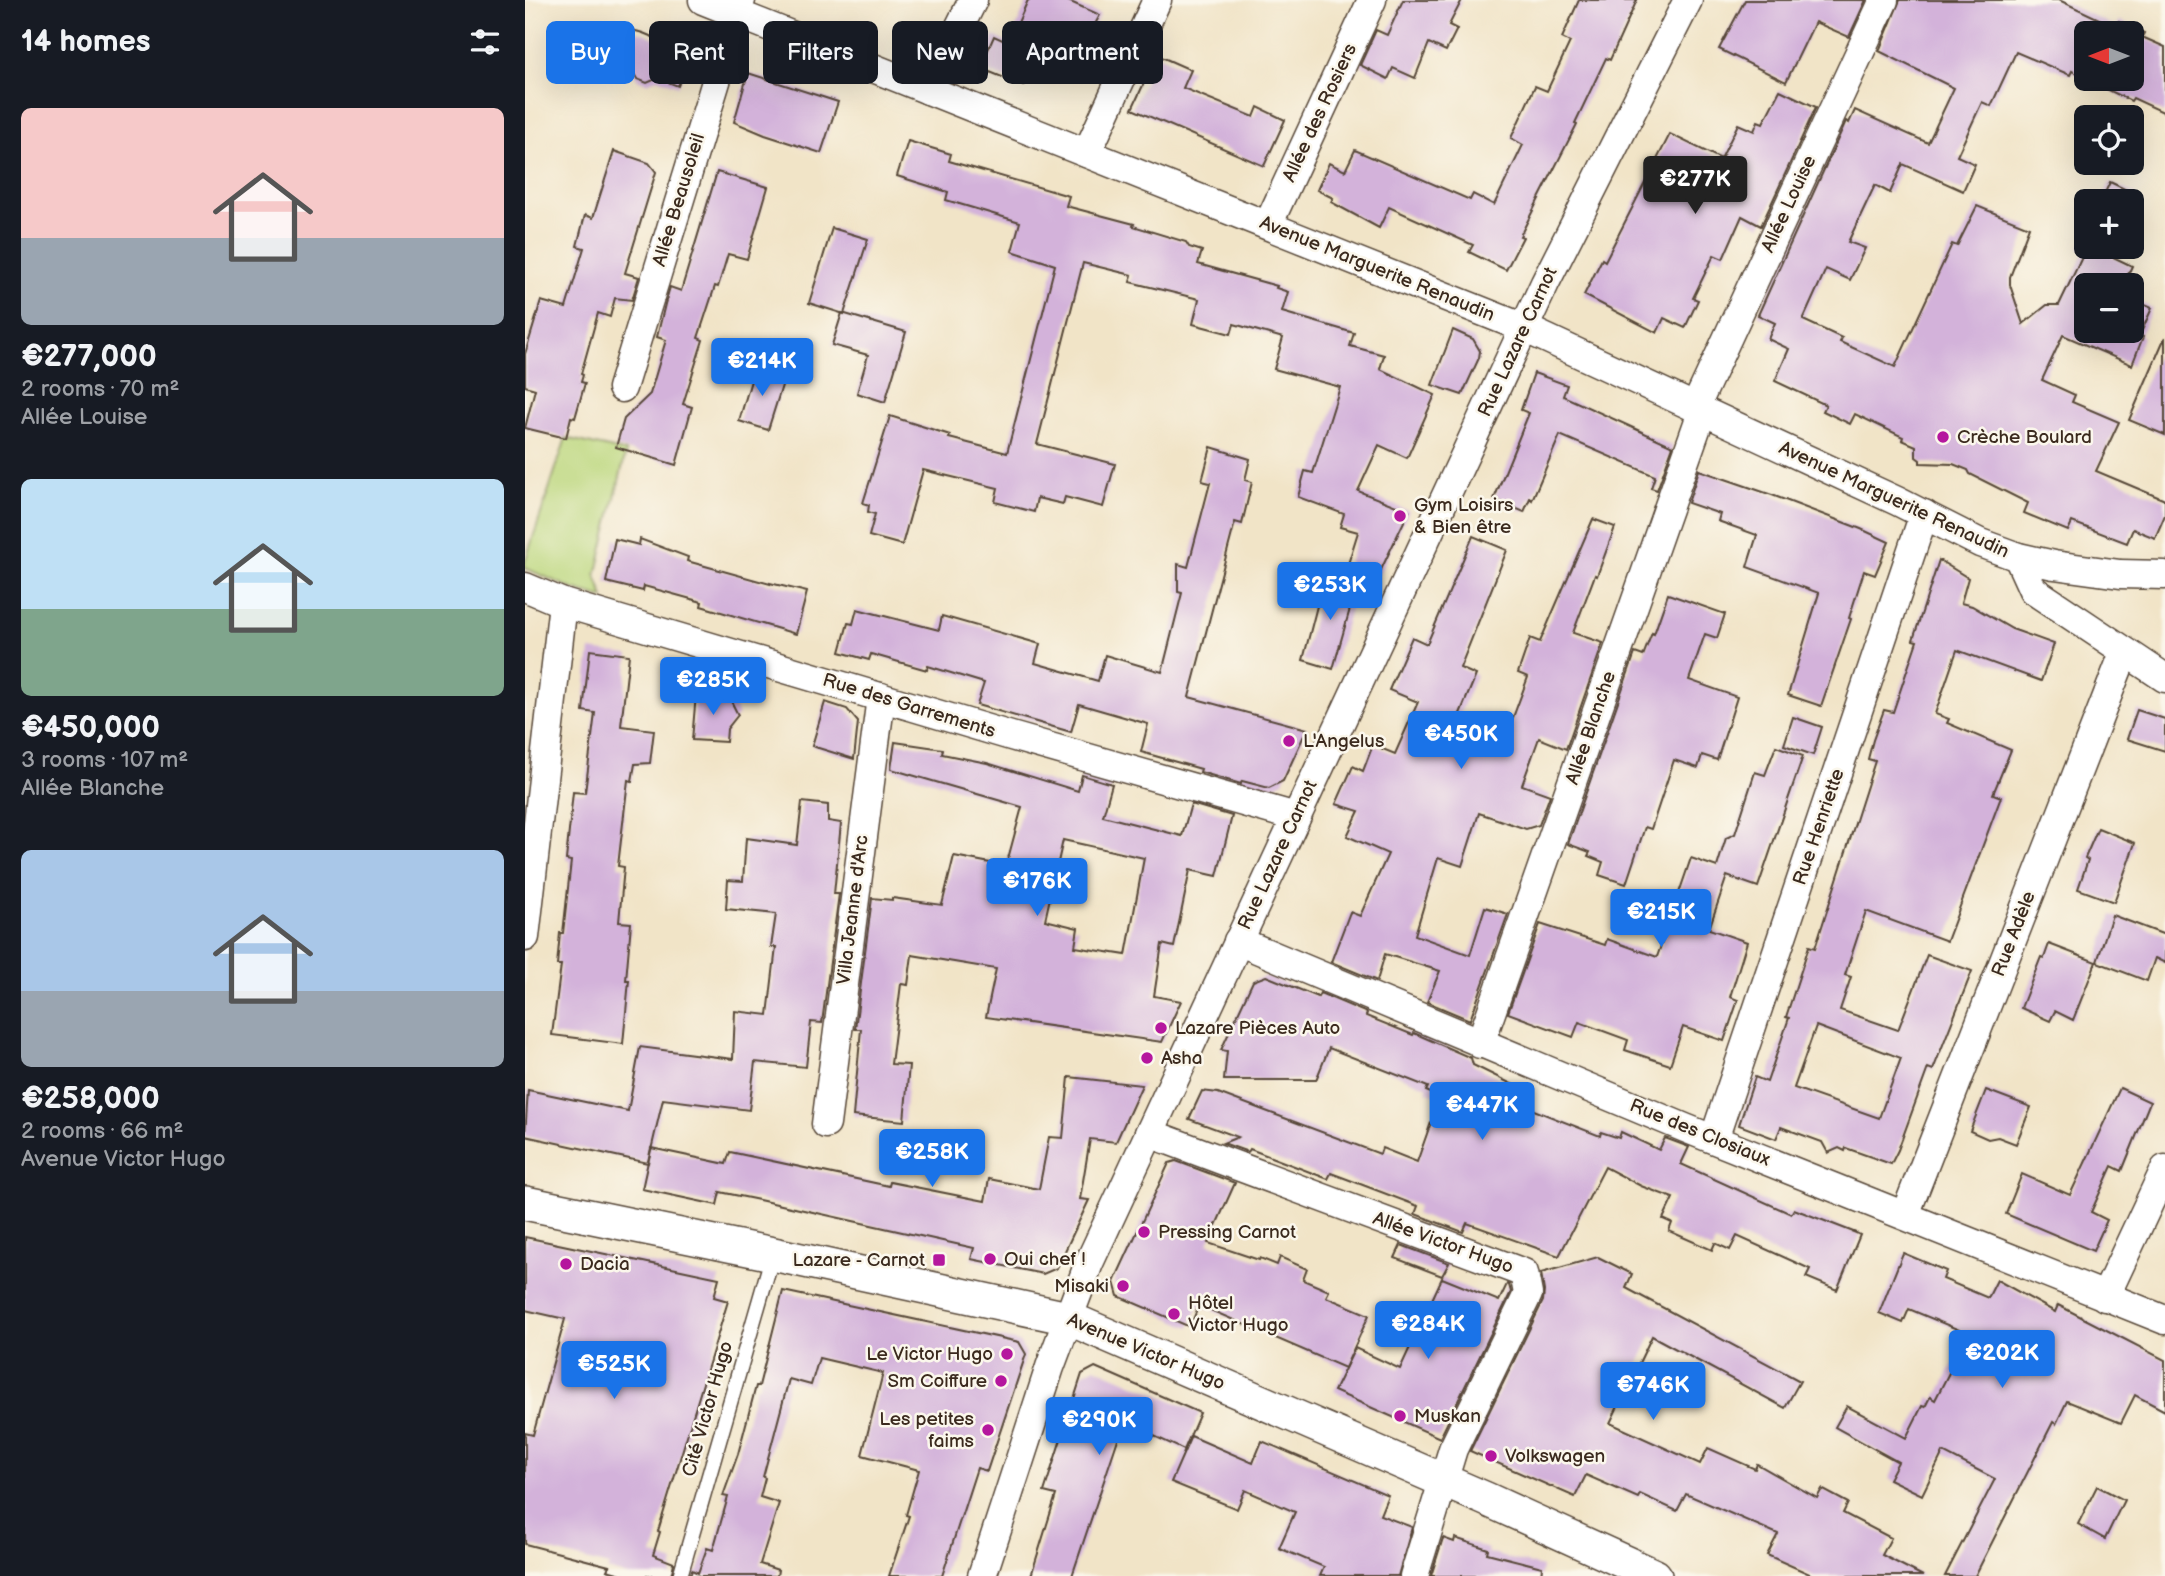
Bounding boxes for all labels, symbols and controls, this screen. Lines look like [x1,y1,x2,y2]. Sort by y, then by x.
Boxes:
chip: Buy [546,21,635,84]
chip: Rent [649,21,749,84]
chip: Filters [763,21,878,84]
chip: New [892,21,988,84]
chip: Apartment [1002,21,1163,84]
north arrow [2074,21,2144,91]
map controls [2074,21,2144,343]
icon: filters [466,23,504,61]
text: 14 homes [21,24,150,60]
street label: Allée des Rosiers [1278,40,1362,186]
button: locate [2074,105,2144,175]
street label: Allée Beausoleil [648,131,710,269]
street label: Allée Louise [1757,152,1821,256]
icon: home [200,154,326,280]
pin: €277K [1646,156,1744,216]
text: €277K [1659,165,1731,193]
button: + [2074,189,2144,259]
street label: Avenue Marguerite Renaudin [1256,211,1498,327]
street label: Rue Lazare Carnot [1473,263,1563,420]
button: − [2074,273,2144,343]
pin: €214K [713,338,811,398]
text: €277,000 [21,339,157,375]
text: €214K [727,347,797,375]
text: 2 rooms · 70 m² [21,375,180,403]
text: Allée Louise [21,403,147,431]
place label: Crèche Boulard [1957,426,2092,449]
marker: Crèche Boulard [1935,429,1951,445]
street label: Avenue Marguerite Renaudin [1775,436,2013,564]
place label: Gym Loisirs & Bien être [1414,494,1513,539]
marker: Gym Loisirs & Bien être [1392,508,1408,524]
icon: home [200,525,326,651]
pin: €253K [1281,562,1379,622]
text: €253K [1293,571,1367,599]
pin: €285K [664,658,762,717]
text: €285K [676,666,750,694]
street label: Allée Blanche [1561,668,1621,788]
street label: Rue des Garrements [820,669,998,743]
text: €450,000 [21,710,160,746]
pin: €450K [1412,712,1510,771]
text: €450K [1424,720,1498,748]
place label: L'Angelus [1303,730,1384,753]
marker: L'Angelus [1281,733,1297,749]
text: 3 rooms · 107 m² [21,746,188,774]
street label: Rue Henriette [1788,766,1850,888]
text: Allée Blanche [21,774,164,802]
street label: Rue Lazare Carnot [1233,776,1323,933]
street label: Villa Jeanne d'Arc [832,834,874,986]
pin: €176K [988,858,1086,918]
text: €176K [1002,867,1072,895]
street label: Rue Adèle [1987,888,2041,980]
pin: €215K [1612,890,1710,949]
icon: home [200,896,326,1022]
text: €215K [1626,898,1696,926]
place label: Lazare Pièces Auto [1175,1017,1340,1040]
marker: Lazare Pièces Auto [1153,1020,1169,1036]
place label: Asha [1161,1047,1203,1070]
marker: Asha [1139,1050,1155,1066]
text: €258,000 [21,1081,160,1117]
pin: €447K [1433,1082,1531,1142]
text: €447K [1446,1091,1518,1119]
street label: Rue des Closiaux [1626,1094,1774,1172]
text: 2 rooms · 66 m² [21,1117,183,1145]
pin: €258K [883,1130,981,1189]
text: €258K [895,1138,969,1166]
text: Avenue Victor Hugo [21,1145,226,1173]
street label: Allée Victor Hugo [1370,1207,1516,1279]
place label: Pressing Carnot [1158,1221,1296,1244]
marker: Pressing Carnot [1136,1224,1152,1240]
place label: Oui chef ! [1004,1248,1086,1271]
place label: Lazare - Carnot [793,1249,925,1272]
marker: Oui chef ! [982,1251,998,1267]
marker: Lazare - Carnot [931,1252,947,1268]
place label: Dacia [580,1253,630,1276]
marker: Dacia [558,1256,574,1272]
place label: Misaki [1054,1275,1109,1298]
marker: Misaki [1115,1278,1131,1294]
place label: Hôtel Victor Hugo [1188,1292,1289,1337]
pin: €284K [1379,1302,1477,1361]
marker: Hôtel Victor Hugo [1166,1306,1182,1322]
street label: Avenue Victor Hugo [1064,1308,1228,1396]
text: €284K [1391,1310,1465,1338]
pin: €202K [1953,1330,2051,1390]
street label: Cité Victor Hugo [678,1339,738,1479]
text: €202K [1965,1339,2039,1367]
pin: €525K [565,1342,663,1401]
place label: Le Victor Hugo [866,1343,993,1366]
marker: Le Victor Hugo [999,1346,1015,1362]
text: €525K [577,1350,651,1378]
pin: €746K [1604,1362,1702,1422]
place label: Sm Coiffure [888,1370,987,1393]
text: €746K [1616,1371,1690,1399]
marker: Sm Coiffure [993,1373,1009,1389]
pin: €290K [1050,1398,1148,1457]
place label: Muskan [1414,1405,1481,1428]
text: €290K [1062,1406,1136,1434]
place label: Les petites faims [879,1408,974,1453]
marker: Muskan [1392,1408,1408,1424]
marker: Les petites faims [980,1422,996,1438]
place label: Volkswagen [1505,1445,1605,1468]
marker: Volkswagen [1483,1448,1499,1464]

